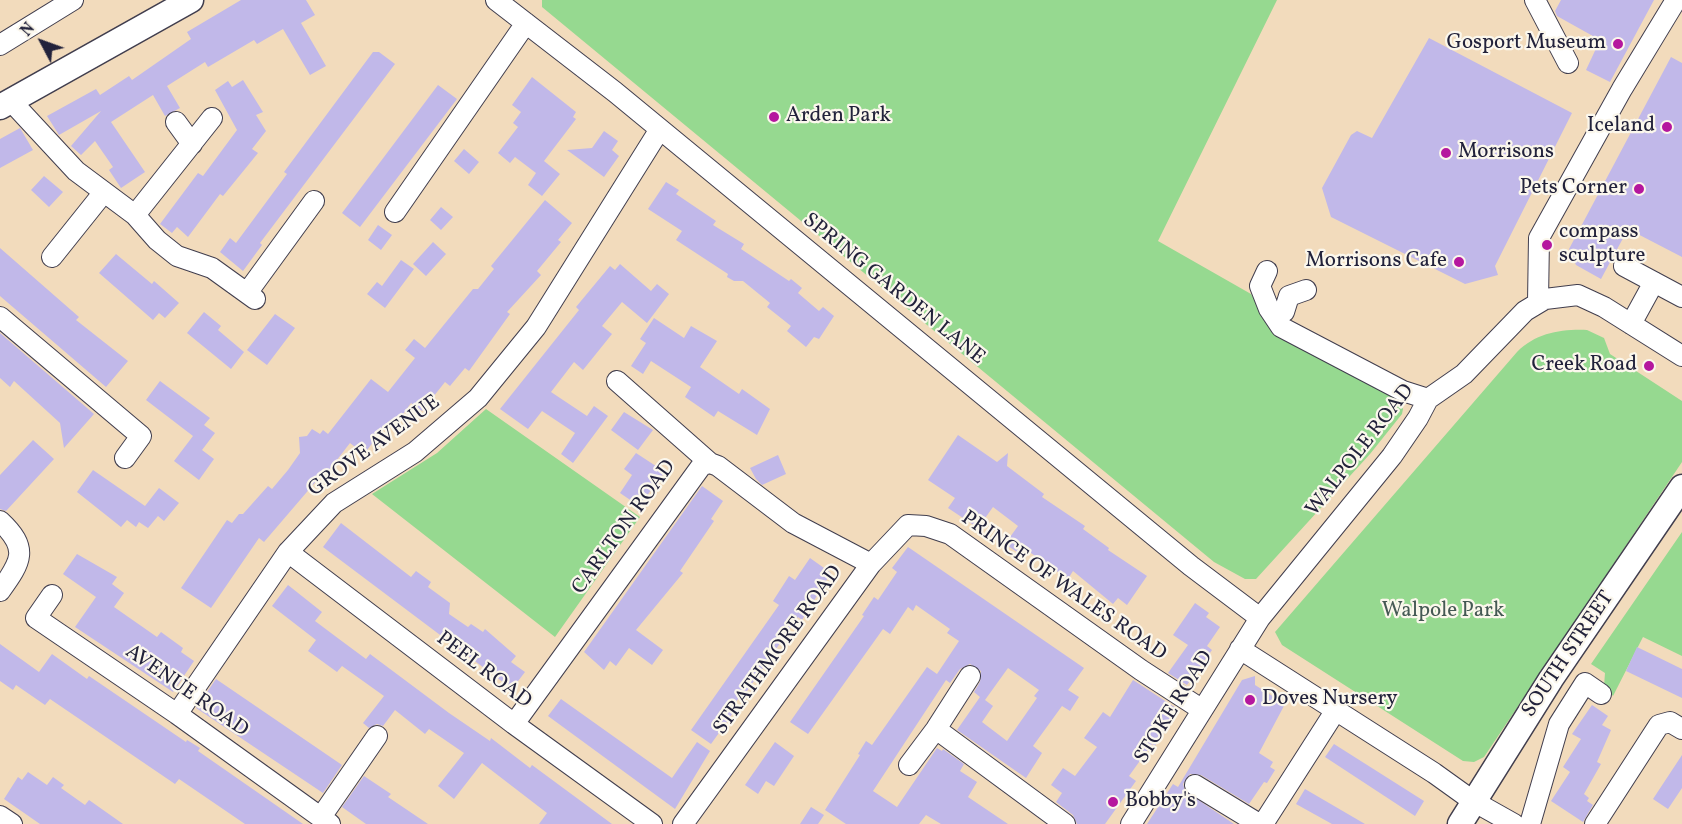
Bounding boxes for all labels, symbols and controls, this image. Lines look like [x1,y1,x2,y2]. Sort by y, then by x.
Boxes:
north arrow [12,12,72,72]
text: N [16,19,41,42]
place label: Gosport Museum [1447,31,1606,57]
marker: Gosport Museum [1611,37,1625,51]
place label: Arden Park [786,104,891,130]
marker: Arden Park [767,110,781,124]
place label: Iceland [1587,114,1655,140]
marker: Iceland [1660,120,1674,134]
place label: Morrisons [1458,140,1554,166]
marker: Morrisons [1439,146,1453,160]
place label: Pets Corner [1520,176,1627,202]
marker: Pets Corner [1632,182,1646,196]
street label: SPRING GARDEN LANE [797,209,989,371]
place label: compass sculpture [1559,220,1645,270]
marker: compass sculpture [1540,238,1554,252]
place label: Morrisons Cafe [1306,249,1447,275]
marker: Morrisons Cafe [1452,255,1466,269]
place label: Creek Road [1532,353,1637,379]
marker: Creek Road [1642,359,1656,373]
street label: WALPOLE ROAD [1301,380,1421,522]
street label: GROVE AVENUE [304,391,446,503]
street label: CARLTON ROAD [568,456,682,600]
street label: PRINCE OF WALES ROAD [956,506,1170,668]
street label: STRATHMORE ROAD [709,561,849,741]
street label: SOUTH STREET [1518,587,1620,723]
park label: Walpole Park [1382,599,1504,625]
street label: PEEL ROAD [430,627,536,715]
street label: AVENUE ROAD [120,640,252,744]
street label: STOKE ROAD [1130,647,1220,769]
place label: Doves Nursery [1262,687,1398,713]
marker: Doves Nursery [1243,693,1257,707]
place label: Bobby's [1125,789,1196,815]
marker: Bobby's [1106,795,1120,809]

